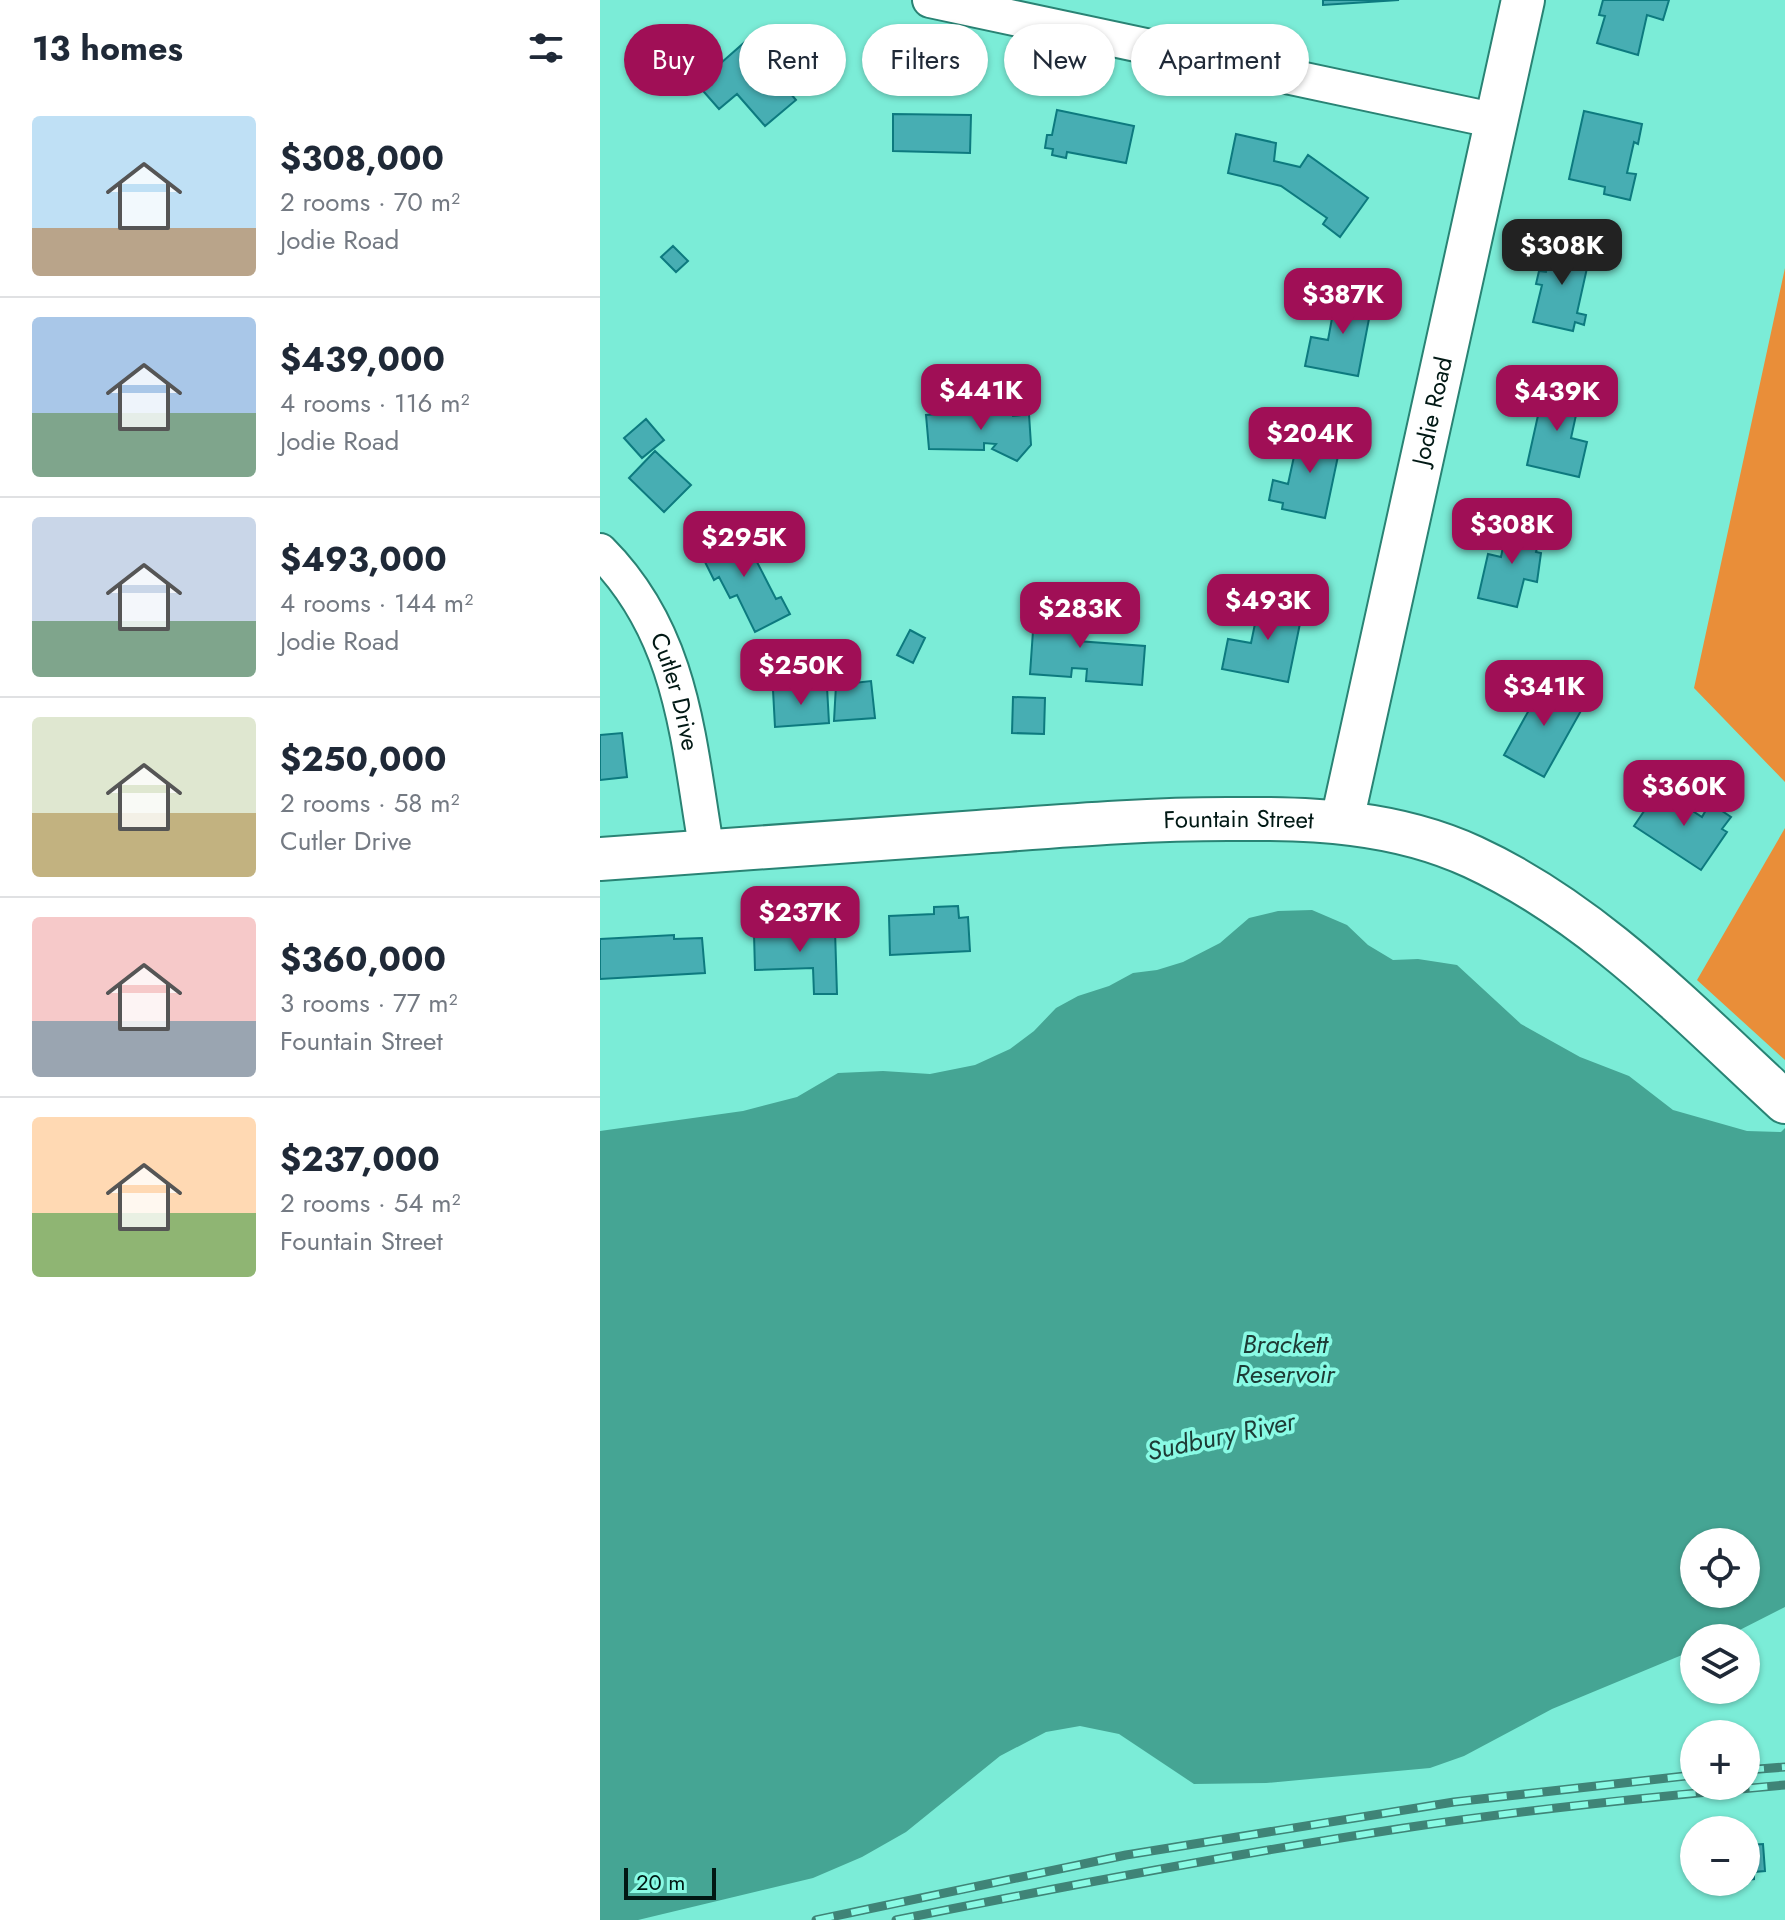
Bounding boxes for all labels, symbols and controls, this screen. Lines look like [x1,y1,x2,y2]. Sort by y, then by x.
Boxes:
text: 13 homes [32,24,183,73]
chip: Buy [624,24,723,96]
chip: Rent [739,24,846,96]
chip: Filters [862,24,988,96]
chip: New [1004,24,1115,96]
chip: Apartment [1131,24,1309,96]
icon: filters [524,26,568,70]
text: $308,000 [280,134,444,183]
icon: home [96,148,192,244]
text: 2 rooms · 70 m² [280,183,460,221]
pin: $308K [1506,219,1618,287]
text: Jodie Road [280,221,399,259]
text: $308K [1520,226,1604,264]
pin: $387K [1287,268,1399,336]
text: $387K [1302,275,1384,313]
text: $439,000 [280,335,445,384]
icon: home [96,349,192,445]
street label: Jodie Road [1402,353,1461,471]
pin: $441K [925,364,1037,432]
pin: $439K [1501,365,1613,433]
text: $441K [939,371,1023,409]
text: $439K [1514,372,1600,410]
text: 4 rooms · 116 m² [280,384,470,422]
pin: $204K [1254,407,1366,475]
text: $204K [1267,414,1353,452]
text: Jodie Road [280,422,399,460]
pin: $308K [1456,498,1568,566]
text: $308K [1470,505,1554,543]
pin: $295K [688,511,800,579]
text: $295K [701,518,787,556]
text: $493,000 [280,535,447,584]
icon: home [96,549,192,645]
pin: $493K [1212,574,1324,642]
text: $493K [1225,581,1311,619]
pin: $283K [1024,582,1136,650]
text: 4 rooms · 144 m² [280,584,473,622]
text: $283K [1038,589,1122,627]
text: Jodie Road [280,622,399,660]
street label: Cutler Drive [642,627,708,753]
pin: $250K [745,639,857,707]
text: $250K [758,646,844,684]
pin: $341K [1488,660,1600,728]
text: $341K [1503,667,1585,705]
text: $250,000 [280,735,446,784]
icon: home [96,749,192,845]
pin: $360K [1628,760,1740,828]
text: $360K [1641,767,1727,805]
text: 2 rooms · 58 m² [280,784,460,822]
street label: Fountain Street [1163,801,1315,838]
text: Cutler Drive [280,822,412,860]
pin: $237K [744,886,856,954]
text: $237K [759,893,841,931]
text: $360,000 [280,935,446,984]
icon: home [96,949,192,1045]
text: 3 rooms · 77 m² [280,984,457,1022]
text: Fountain Street [280,1022,443,1060]
text: $237,000 [280,1135,440,1184]
icon: home [96,1149,192,1245]
text: 2 rooms · 54 m² [280,1184,461,1222]
text: Fountain Street [280,1222,443,1260]
water label: Brackett Reservoir [1235,1325,1336,1393]
water label: Sudbury River [1143,1401,1300,1470]
map controls [1680,1528,1760,1896]
button: locate [1680,1528,1760,1608]
button: layers [1680,1624,1760,1704]
button: + [1680,1720,1760,1800]
button: − [1680,1816,1760,1896]
scale bar [624,1864,716,1900]
text: 20 m [636,1866,685,1898]

